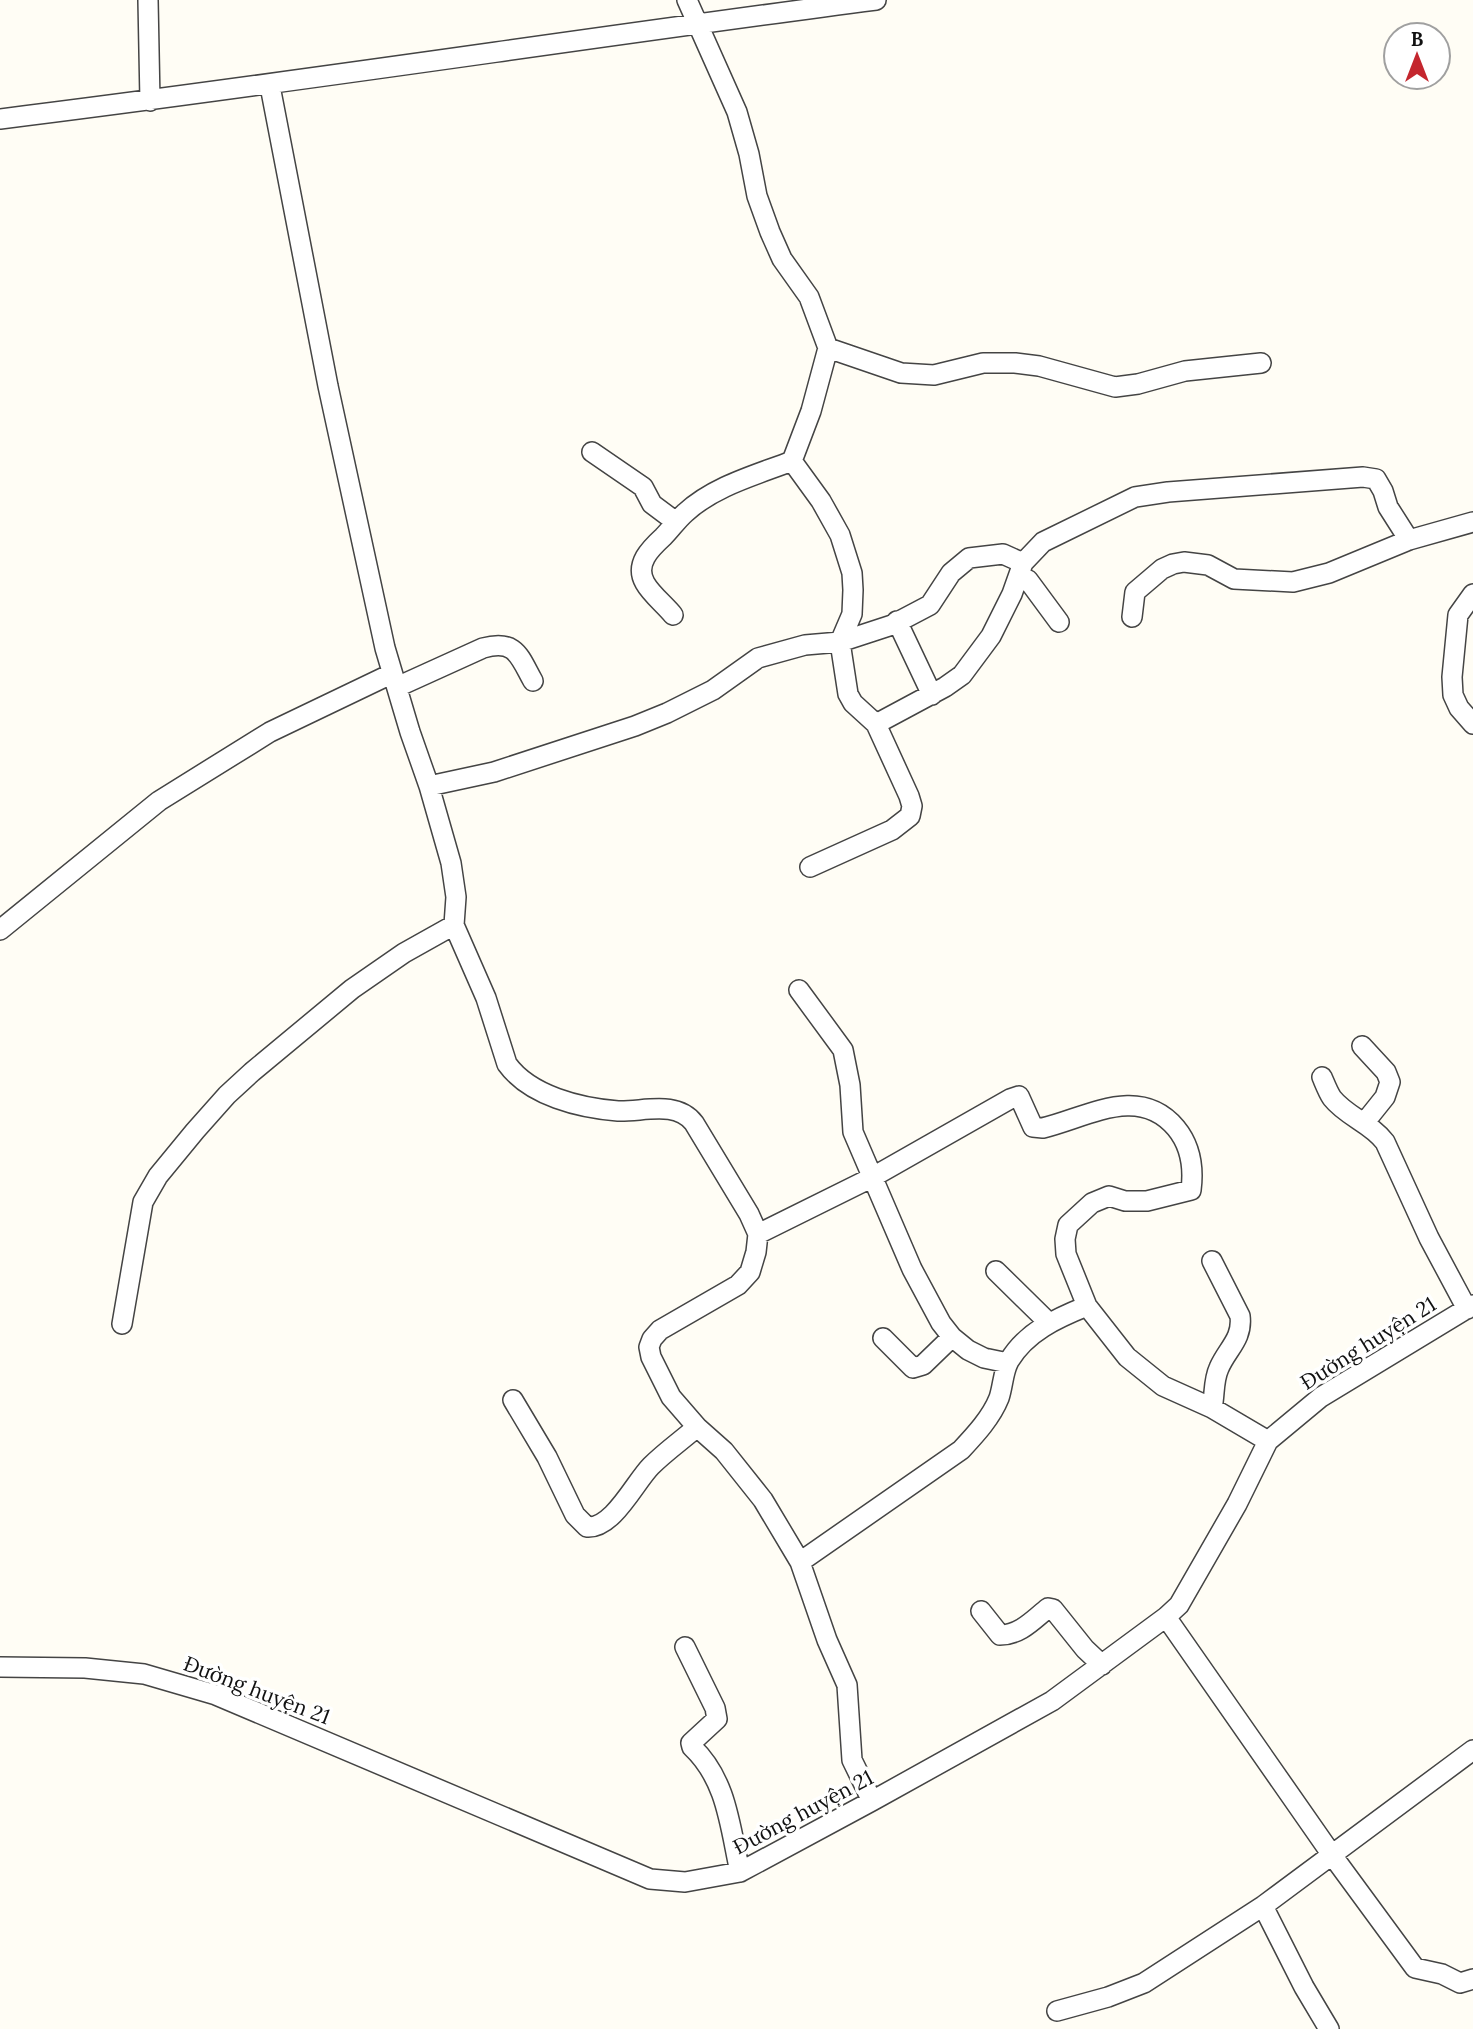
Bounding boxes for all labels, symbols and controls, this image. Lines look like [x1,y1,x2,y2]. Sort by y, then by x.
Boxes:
north arrow [1382,21,1452,91]
text: B [1411,27,1424,51]
street label: Đường huyện 21 [1295,1290,1441,1396]
street label: Đường huyện 21 [180,1650,334,1730]
street label: Đường huyện 21 [728,1764,878,1860]

